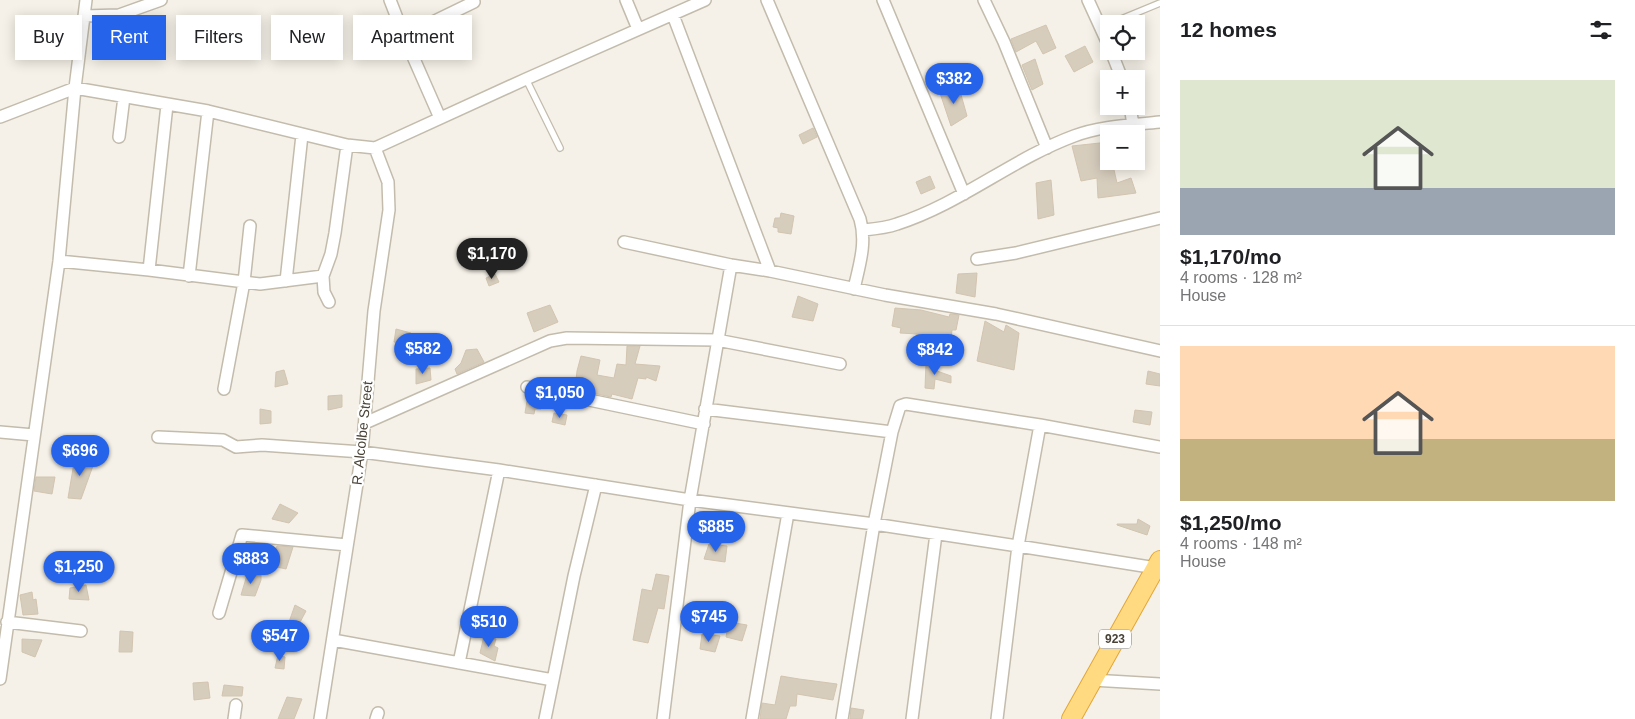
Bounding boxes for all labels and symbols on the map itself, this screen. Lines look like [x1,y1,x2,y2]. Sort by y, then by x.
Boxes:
pin: $382 [924,62,984,105]
pin: $1,170 [451,238,533,280]
pin: $582 [393,332,453,375]
pin: $842 [905,334,965,376]
pin: $1,050 [519,376,601,419]
street label: R. Alcolbe Street [349,380,375,486]
pin: $696 [50,434,110,477]
pin: $885 [686,510,746,553]
pin: $883 [221,542,281,585]
pin: $1,250 [38,550,120,593]
pin: $745 [679,600,739,643]
pin: $510 [459,606,519,648]
pin: $547 [250,620,310,662]
road number: 923 [1099,630,1131,648]

